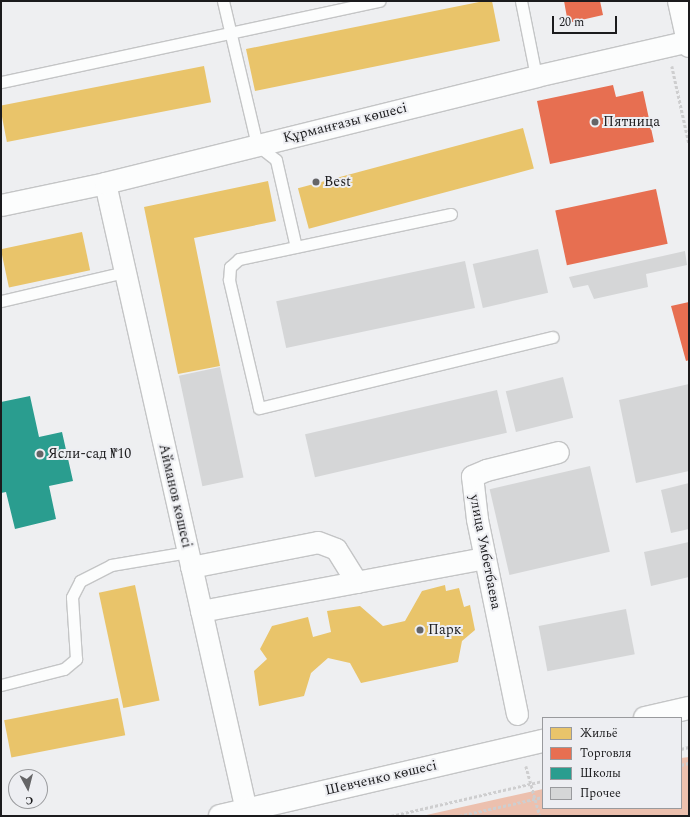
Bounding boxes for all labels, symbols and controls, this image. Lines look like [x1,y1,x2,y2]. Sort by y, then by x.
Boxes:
scale bar [554,8,619,34]
text: 20 m [559,13,584,32]
street label: Құрманғазы көшесі [281,99,409,147]
place label: Пятница [603,114,660,130]
marker: Пятница [590,117,600,127]
place label: Best [324,174,351,190]
marker: Best [311,177,321,187]
street label: Айманов көшесі [155,442,195,550]
place label: Ясли-сад №10 [48,446,131,462]
marker: Ясли-сад №10 [35,449,45,459]
street label: улица Умбетбаева [466,493,504,611]
place label: Парк [428,622,462,638]
marker: Парк [415,625,425,635]
legend [542,717,682,809]
text: Жильё [580,724,618,743]
text: Торговля [580,744,631,763]
street label: Шевченко көшесі [324,757,438,799]
text: Школы [580,764,621,783]
north arrow [8,769,48,809]
text: Прочее [580,784,621,803]
text: С [24,791,34,809]

